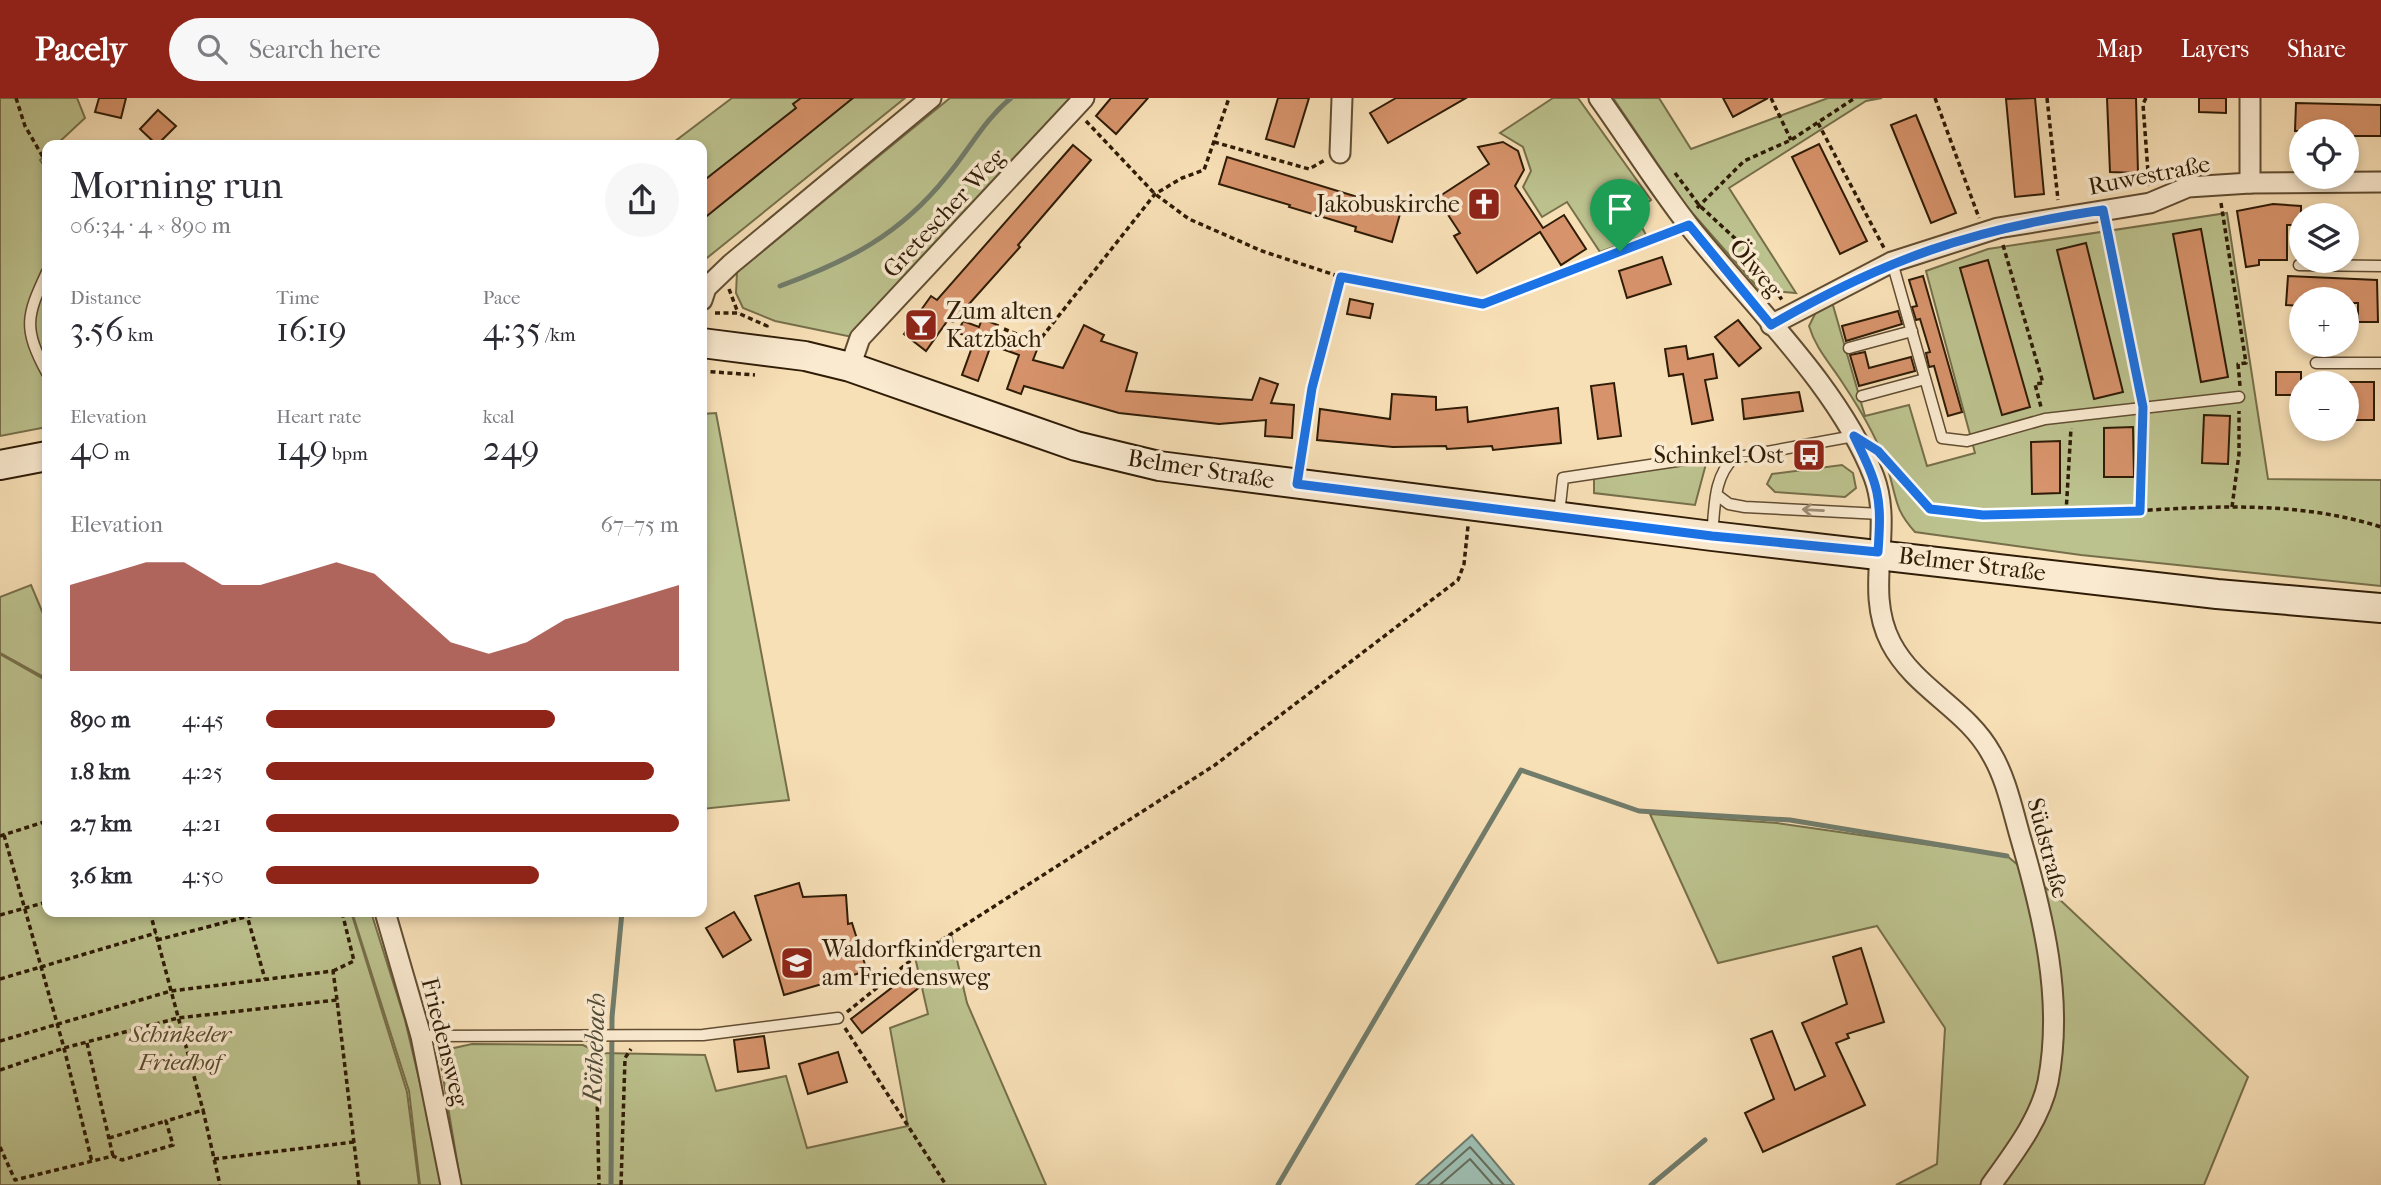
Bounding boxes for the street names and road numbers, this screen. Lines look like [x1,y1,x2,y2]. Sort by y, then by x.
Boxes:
street label: Gretescher Weg [877,142,1012,283]
street label: Ruwestraße [2086,149,2212,201]
street label: Ölweg [1724,233,1790,304]
street label: Belmer Straße [1126,444,1277,494]
street label: Belmer Straße [1897,541,2047,587]
street label: Südstraße [2021,795,2075,901]
street label: Friedensweg [415,975,475,1110]

